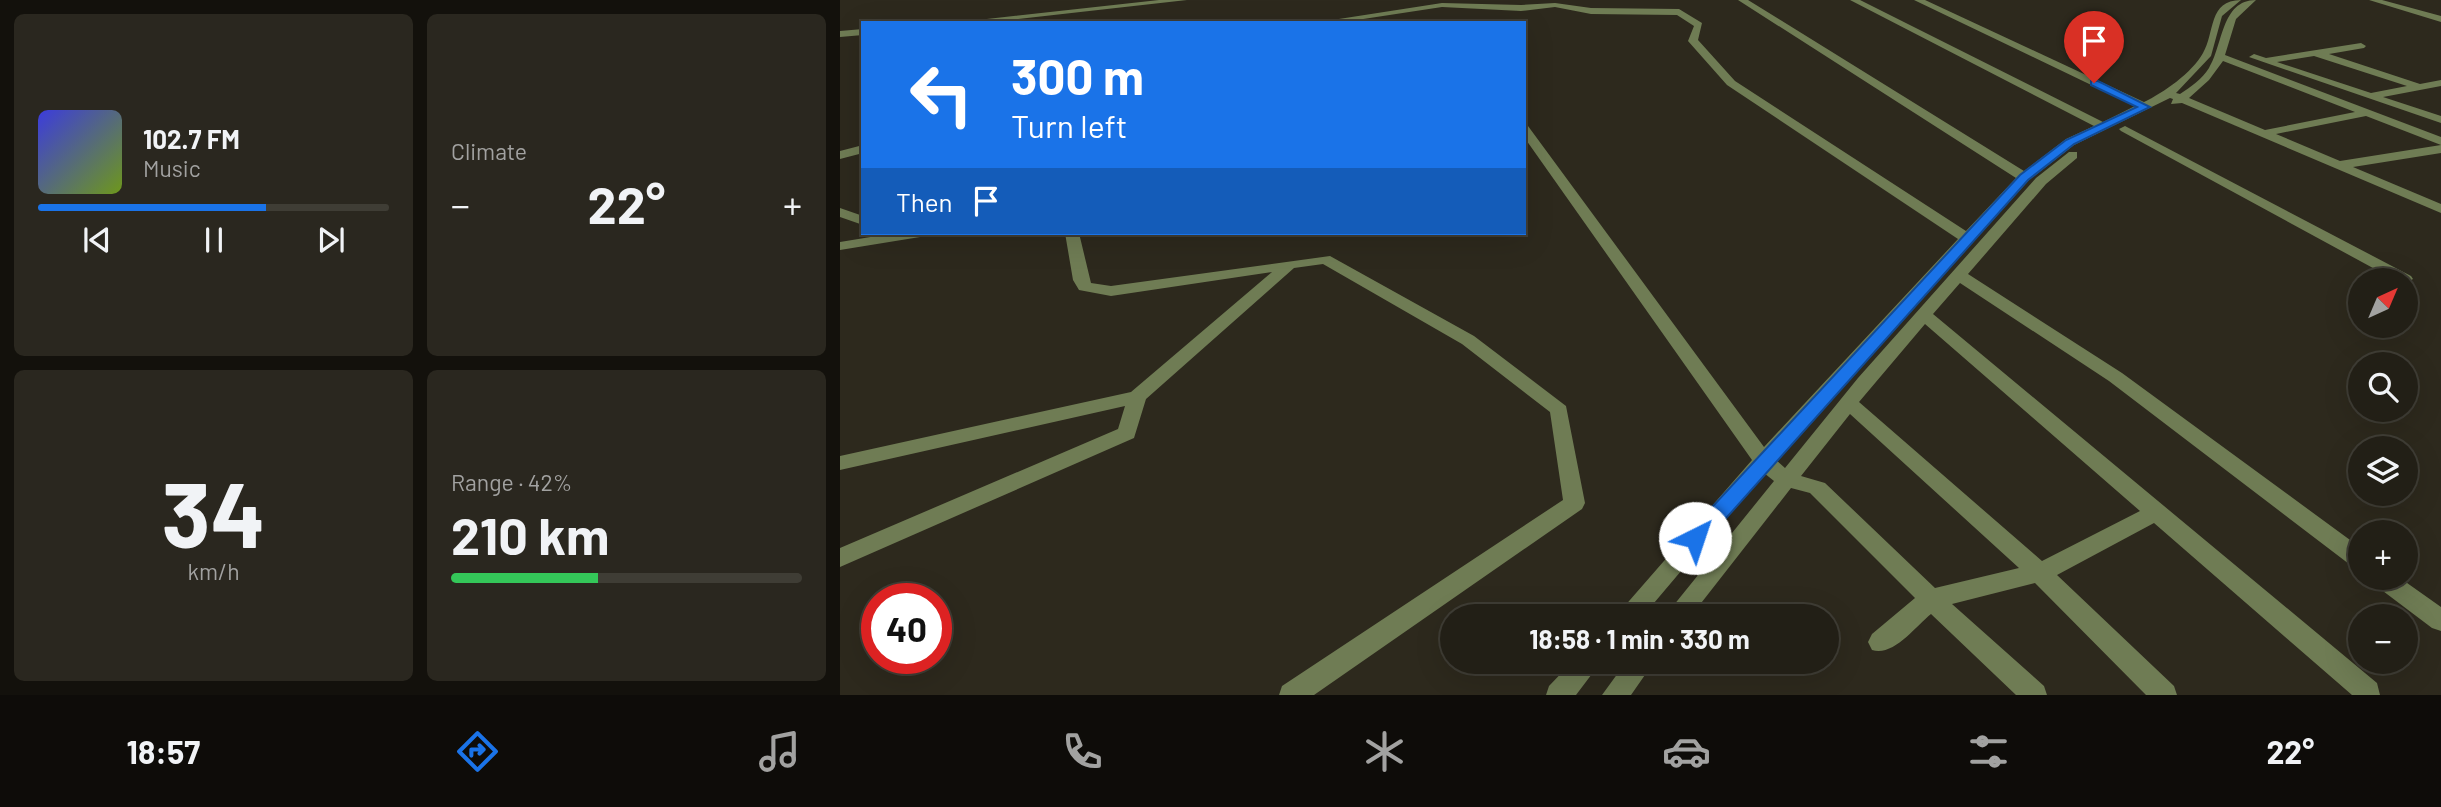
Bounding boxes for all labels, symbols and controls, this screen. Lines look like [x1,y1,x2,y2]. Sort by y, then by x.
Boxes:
pin [2064,11,2124,83]
icon: arrive [2075,22,2113,60]
text: 300 m [1011,46,1144,105]
icon: left [896,49,987,140]
text: Turn left [1011,106,1128,144]
text: 102.7 FM [143,123,240,154]
text: Climate [451,137,527,165]
text: Music [143,154,201,182]
text: 22° [588,172,665,234]
text: − [451,181,470,227]
text: + [783,181,802,227]
icon: arrive [967,182,1005,220]
text: Then [896,186,953,217]
icon: previous [78,221,116,259]
icon: pause [195,221,233,259]
icon: next [312,221,350,259]
north arrow [2348,268,2418,338]
map controls [2348,268,2418,674]
button: search [2348,352,2418,422]
button: layers [2348,436,2418,506]
text: 34 [161,457,266,566]
text: Range · 42% [451,468,572,496]
position arrow [1658,501,1732,575]
text: 210 km [451,503,609,565]
button: + [2348,520,2418,590]
text: km/h [187,557,240,585]
speed limit sign: 40 [861,583,952,674]
button: − [2348,604,2418,674]
text: 18:58 · 1 min · 330 m [1529,623,1750,654]
icon: directions [453,727,502,776]
icon: music [755,727,804,776]
icon: phone [1058,727,1107,776]
icon: climate [1360,727,1409,776]
icon: car [1662,727,1711,776]
icon: filters [1964,727,2013,776]
text: 18:57 [127,732,200,770]
text: 22° [2266,732,2314,770]

